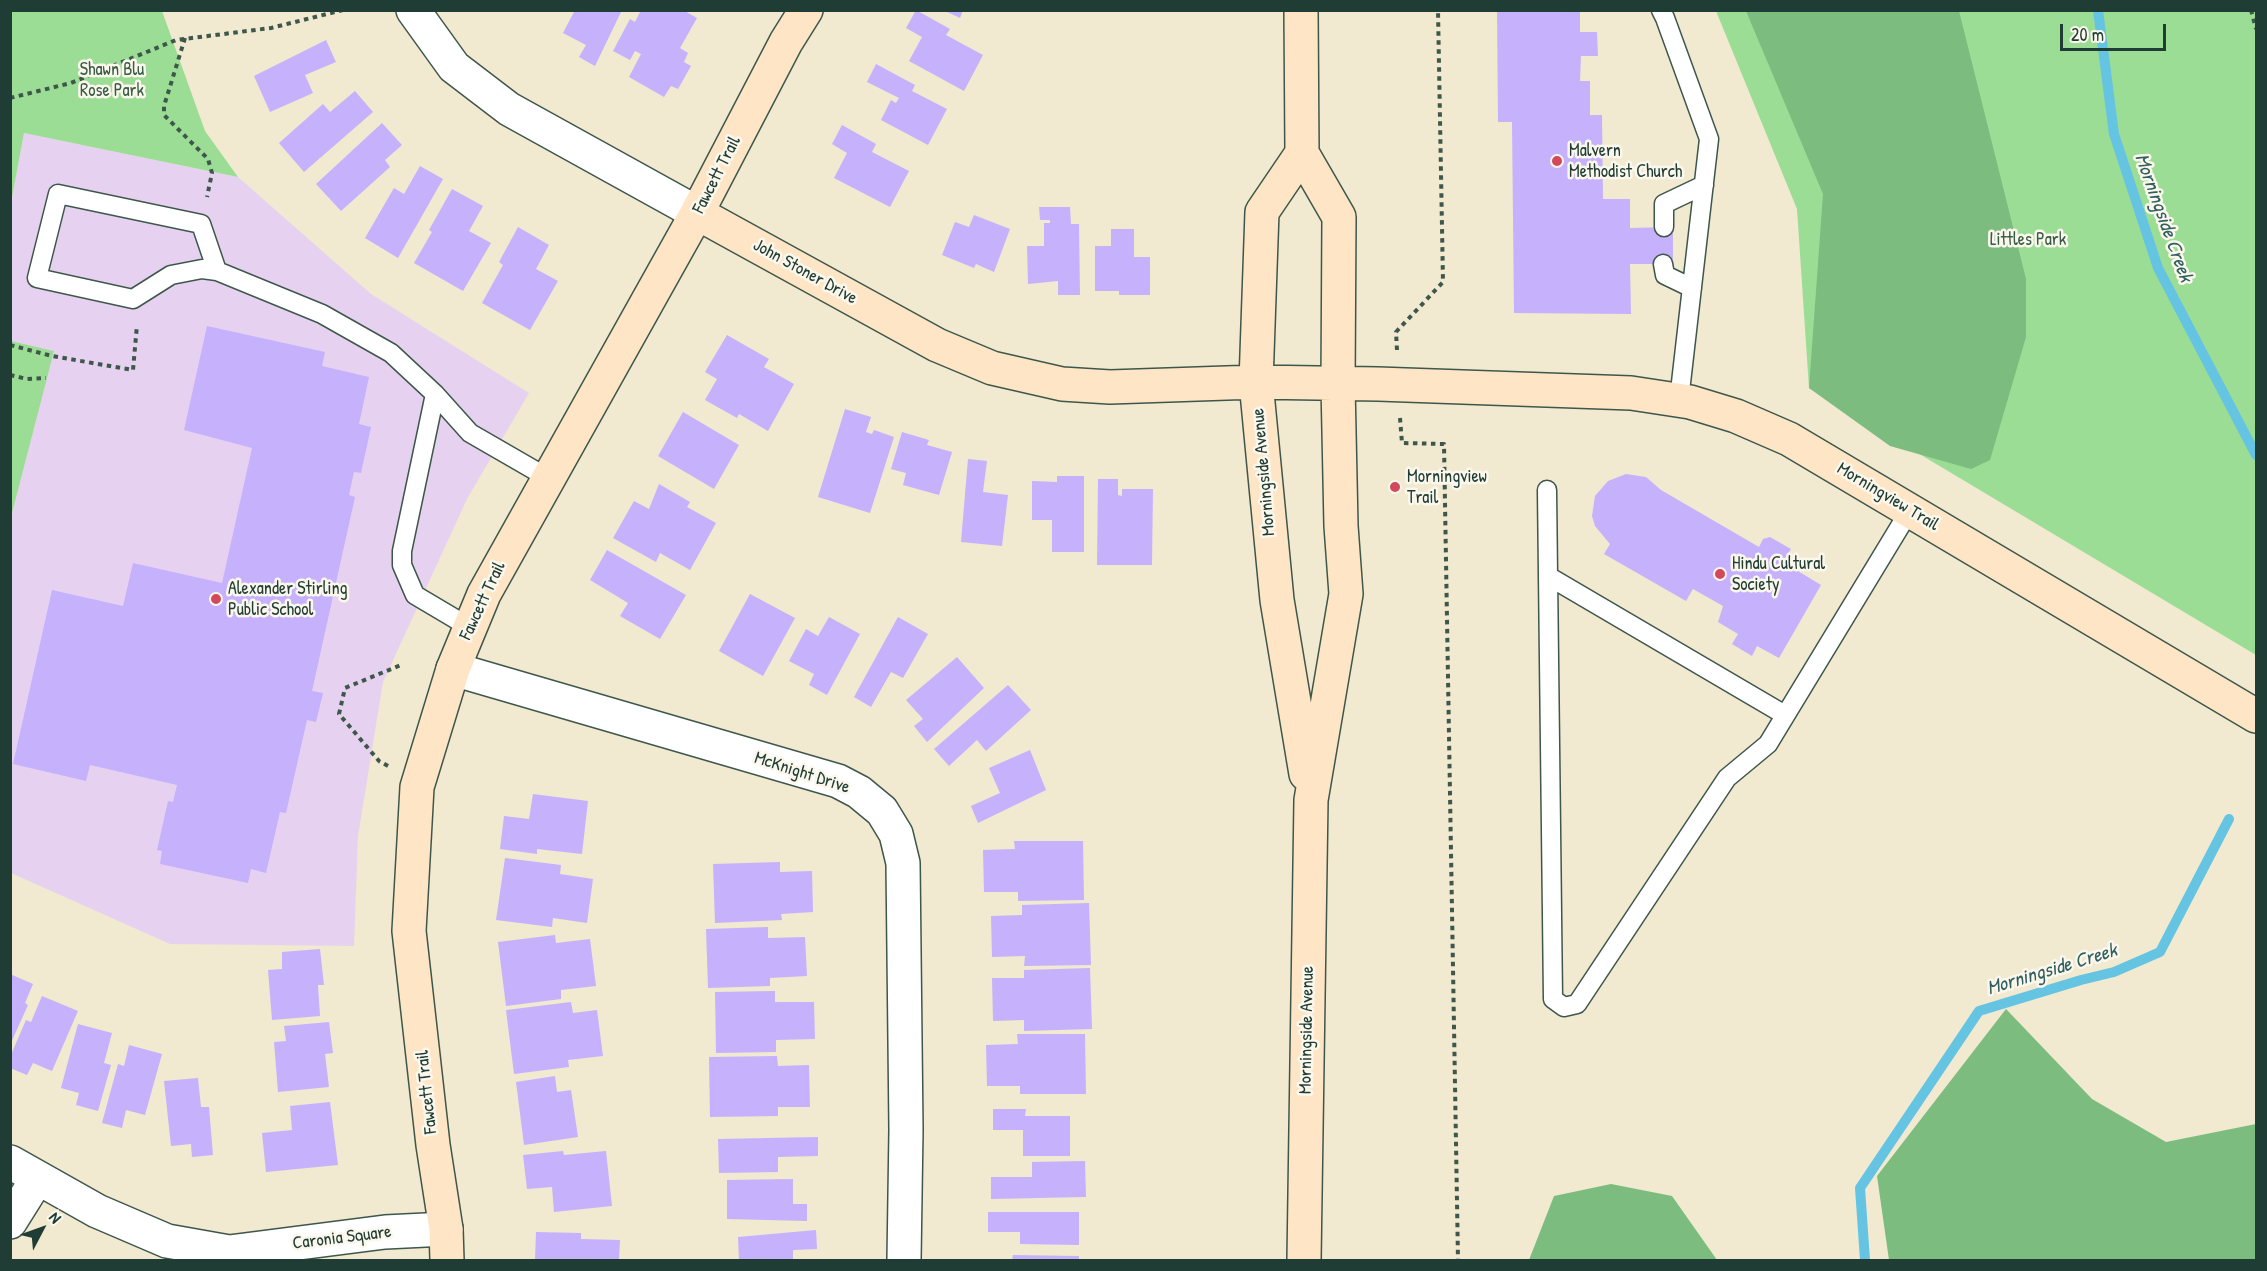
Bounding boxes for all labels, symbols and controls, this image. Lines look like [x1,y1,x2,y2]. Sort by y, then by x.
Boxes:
scale bar [2063,12,2170,50]
text: 20 m [2071,22,2104,47]
park label: Shawn Blu Rose Park [80,59,144,101]
street label: Fawcett Trail [688,133,746,217]
place label: Malvern Methodist Church [1569,140,1682,182]
water label: Morningside Creek [2129,151,2197,285]
marker: Malvern Methodist Church [1550,154,1564,168]
park label: Littles Park [1990,229,2066,251]
street label: John Stoner Drive [749,235,861,309]
street label: Morningside Avenue [1248,407,1280,537]
street label: Morningview Trail [1833,458,1943,536]
place label: Morningview Trail [1407,466,1487,508]
marker: Morningview Trail [1388,480,1402,494]
place label: Hindu Cultural Society [1732,553,1825,596]
street label: Fawcett Trail [455,558,511,644]
marker: Hindu Cultural Society [1713,567,1727,581]
place label: Alexander Stirling Public School [228,578,348,620]
marker: Alexander Stirling Public School [209,592,223,606]
street label: McKnight Drive [752,747,852,799]
water label: Morningside Creek [1984,939,2120,1001]
street label: Morningside Avenue [1295,966,1319,1094]
street label: Fawcett Trail [412,1049,442,1135]
north arrow [12,1199,72,1259]
text: N [44,1207,67,1228]
street label: Caronia Square [291,1221,393,1255]

